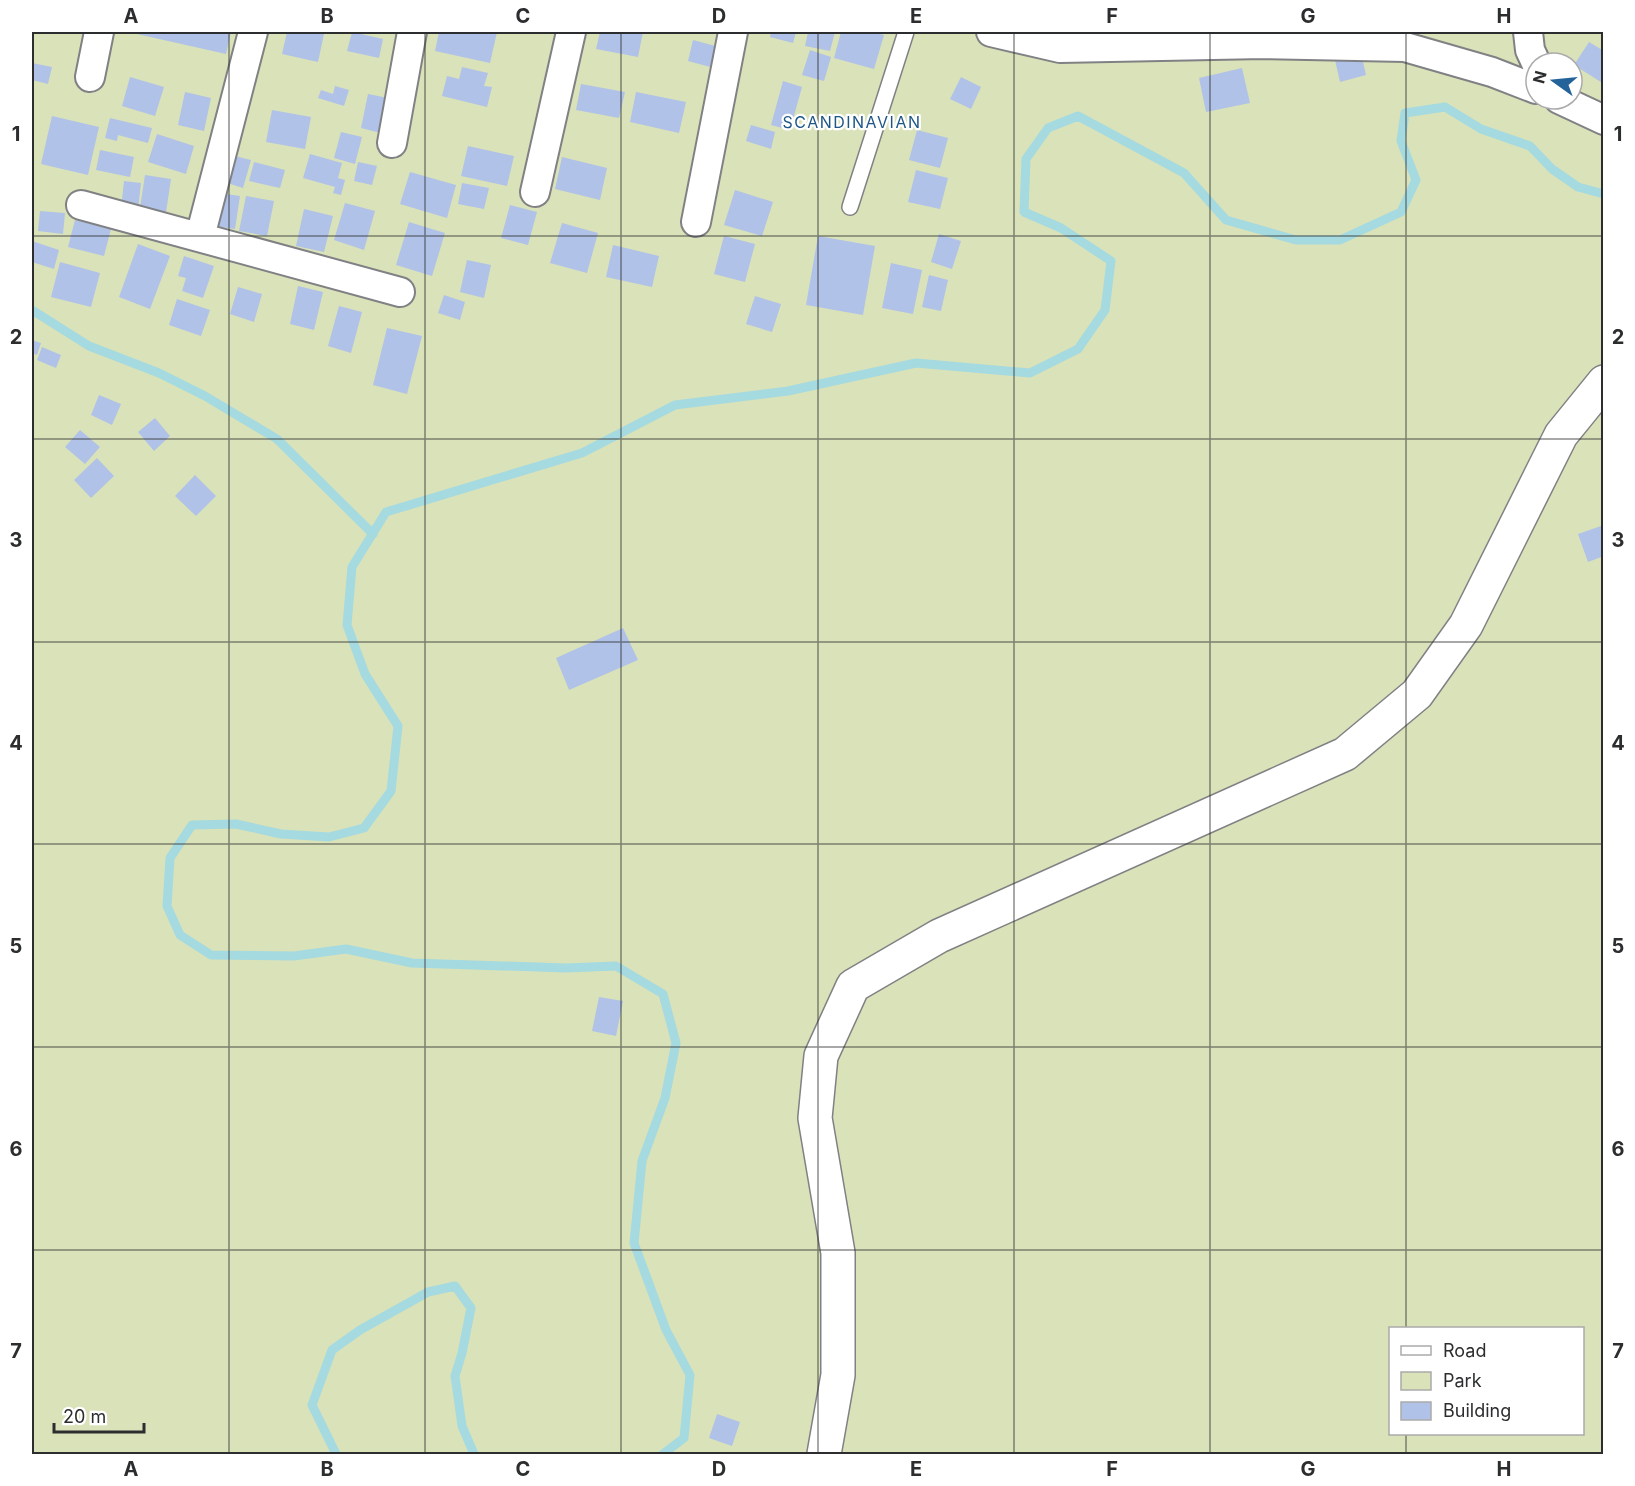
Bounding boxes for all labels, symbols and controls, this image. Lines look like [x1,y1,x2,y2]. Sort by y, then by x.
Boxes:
text: A [124,4,139,28]
text: B [320,4,334,28]
text: C [516,4,530,28]
text: D [712,4,726,28]
text: E [910,4,922,28]
text: F [1106,4,1118,28]
text: G [1300,4,1316,28]
text: H [1497,4,1511,28]
north arrow [1524,51,1584,111]
text: N [1528,69,1551,86]
district label: SCANDINAVIAN [782,112,922,132]
text: 1 [12,122,20,146]
text: 1 [1614,122,1622,146]
text: 2 [10,325,22,349]
text: 2 [1612,325,1624,349]
text: 3 [10,528,22,552]
text: 3 [1612,528,1624,552]
text: 4 [9,731,23,755]
text: 4 [1611,731,1625,755]
text: 5 [10,934,22,958]
text: 5 [1612,934,1624,958]
text: 6 [10,1137,23,1161]
text: 6 [1612,1137,1625,1161]
legend [1389,1327,1584,1435]
text: 7 [10,1339,22,1363]
text: 7 [1612,1339,1624,1363]
text: Road [1443,1340,1486,1361]
text: Park [1443,1370,1482,1391]
scale bar [54,1396,144,1434]
text: Building [1443,1400,1511,1421]
text: 20 m [63,1406,106,1427]
text: A [124,1457,139,1481]
text: B [320,1457,334,1481]
text: C [516,1457,530,1481]
text: D [712,1457,726,1481]
text: E [910,1457,922,1481]
text: F [1106,1457,1118,1481]
text: G [1300,1457,1316,1481]
text: H [1497,1457,1511,1481]

